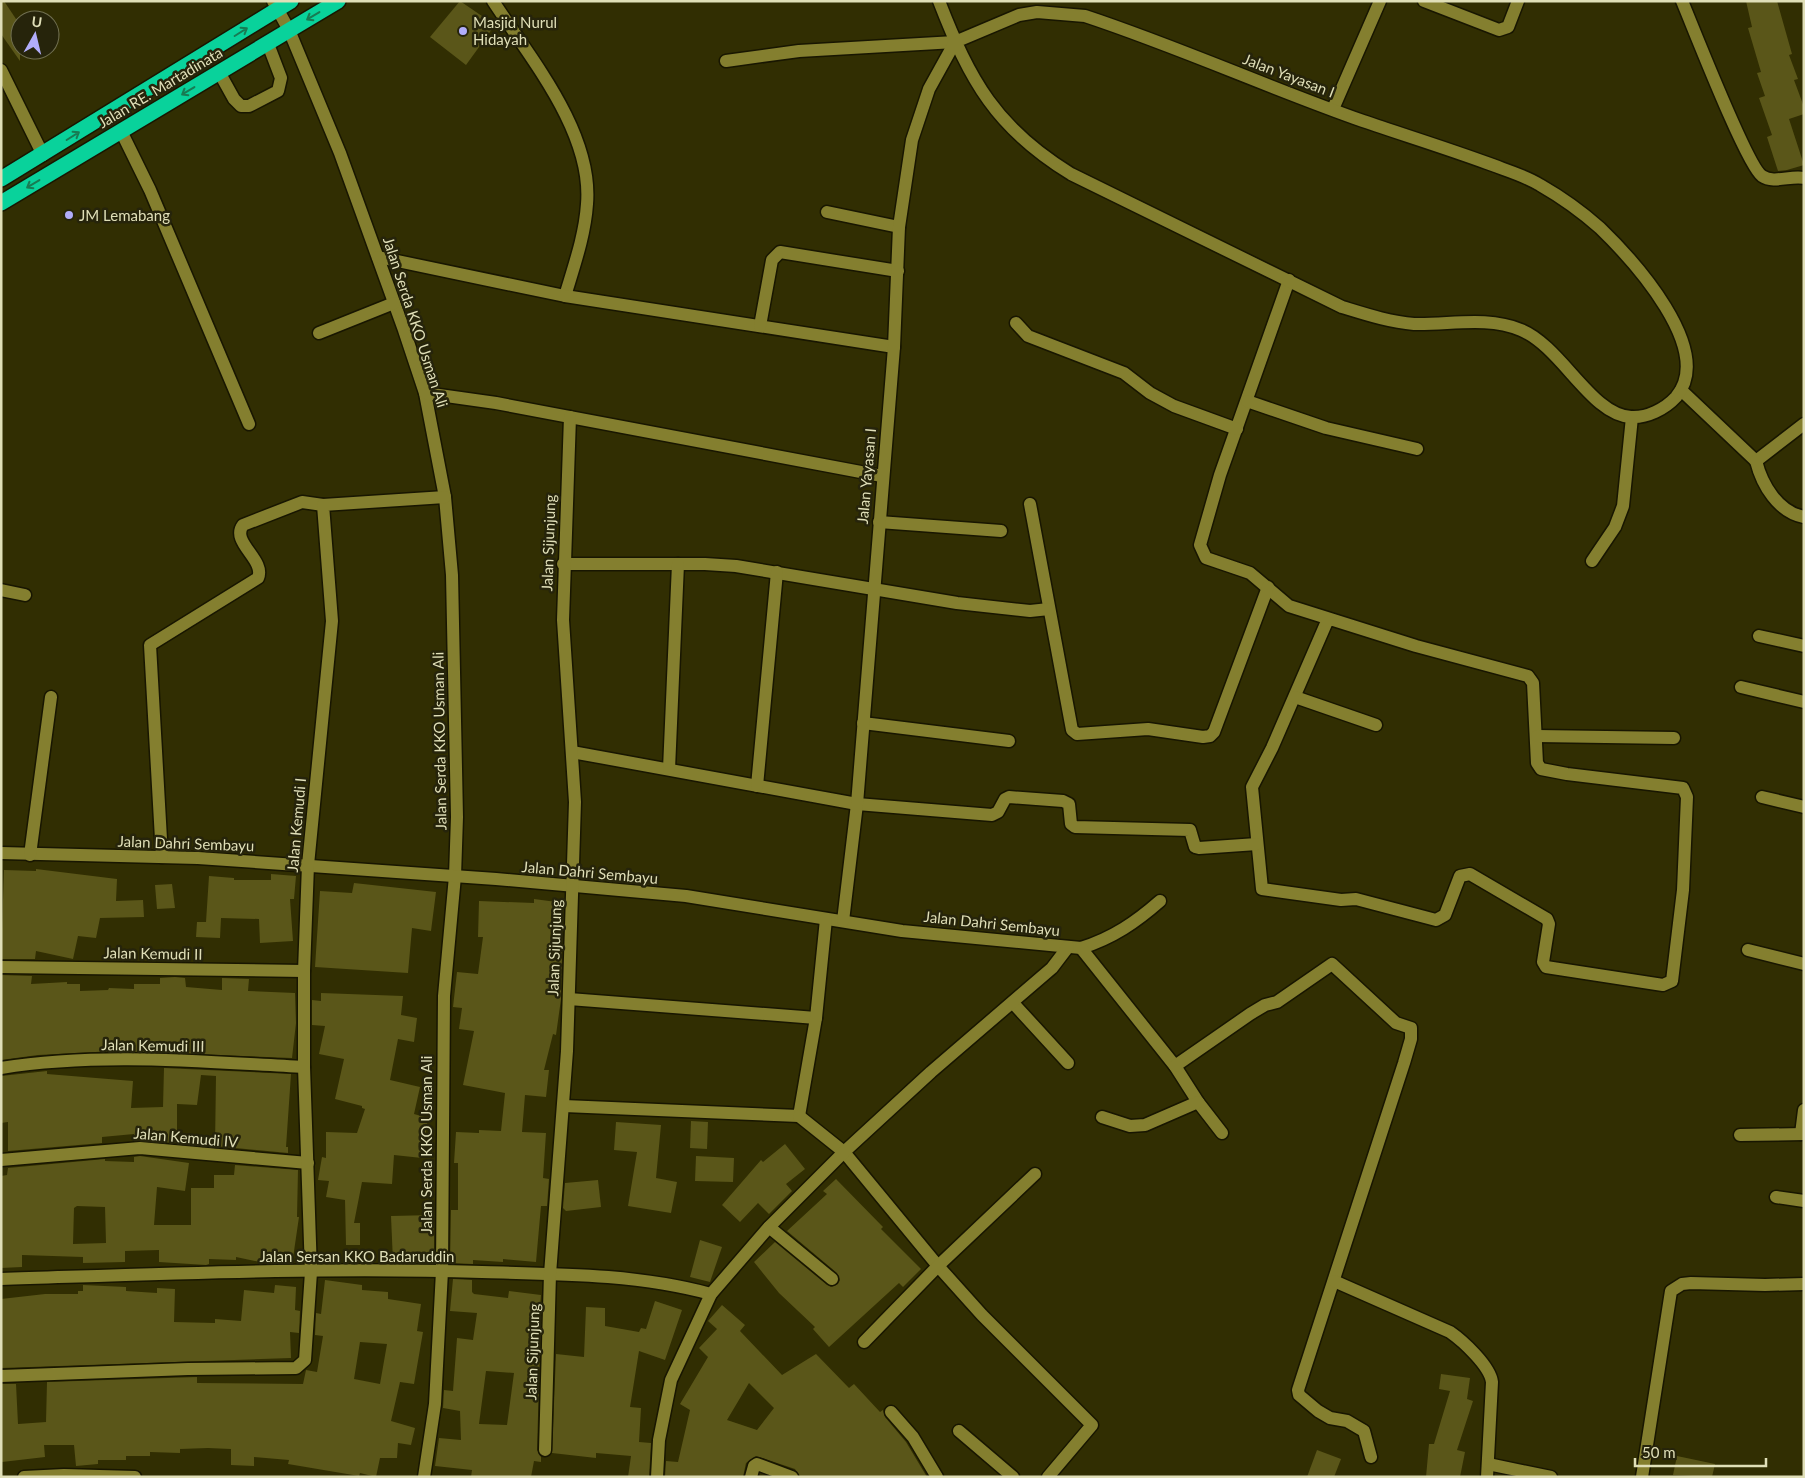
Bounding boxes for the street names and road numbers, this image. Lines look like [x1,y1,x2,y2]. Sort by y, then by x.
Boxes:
street label: Jalan RE. Martadinata [94,43,226,131]
street label: Jalan Yayasan I [1241,49,1337,101]
street label: Jalan Serda KKO Usman Ali [380,234,452,410]
street label: Jalan Yayasan I [853,427,879,525]
street label: Jalan Sijunjung [537,494,559,592]
street label: Jalan Serda KKO Usman Ali [428,652,450,830]
street label: Jalan Kemudi I [283,777,309,873]
street label: Jalan Dahri Sembayu [117,832,255,854]
street label: Jalan Dahri Sembayu [521,857,659,887]
street label: Jalan Sijunjung [543,899,565,997]
street label: Jalan Dahri Sembayu [923,907,1061,939]
street label: Jalan Kemudi II [103,943,203,963]
street label: Jalan Kemudi III [101,1035,205,1055]
street label: Jalan Serda KKO Usman Ali [417,1056,435,1234]
street label: Jalan Kemudi IV [133,1123,240,1151]
street label: Jalan Sersan KKO Badaruddin [260,1247,454,1265]
street label: Jalan Sijunjung [521,1303,543,1401]

